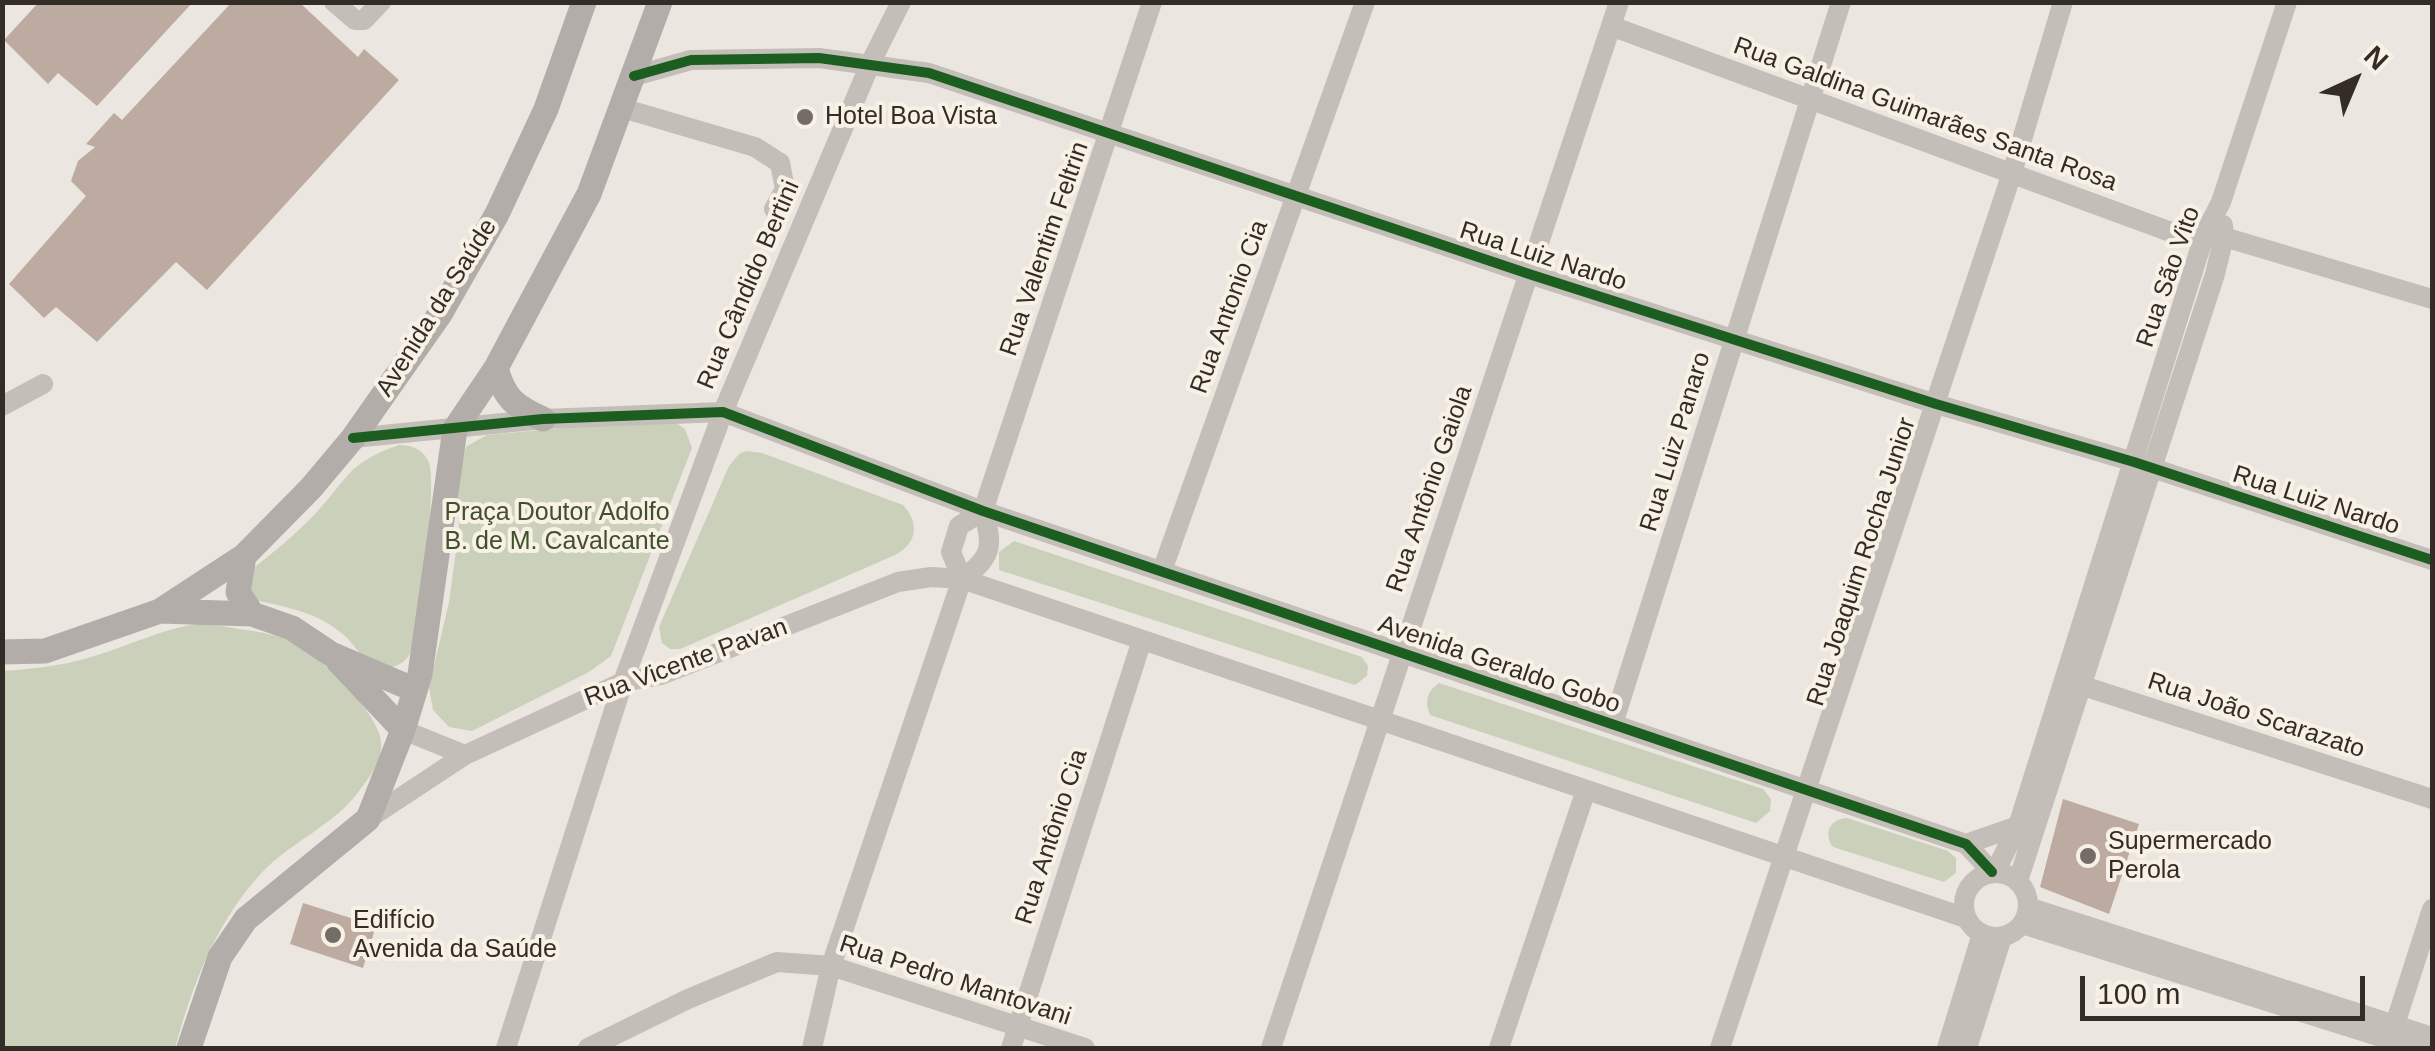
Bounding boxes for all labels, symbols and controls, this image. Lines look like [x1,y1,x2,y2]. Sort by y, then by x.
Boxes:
north arrow [2305,30,2405,130]
street label: Rua Galdina Guimarães Santa Rosa [1729,32,2121,198]
text: N [2358,40,2394,76]
place label: Hotel Boa Vista [825,102,997,132]
marker: Hotel Boa Vista [794,106,816,128]
street label: Rua Valentim Feltrin [994,138,1096,360]
street label: Rua Cândido Bertini [691,176,807,394]
street label: Rua São Vito [2131,203,2207,351]
street label: Avenida da Saúde [370,214,504,402]
street label: Rua Antonio Cia [1185,216,1275,398]
street label: Rua Luiz Nardo [1456,216,1630,298]
street label: Rua Luiz Panaro [1634,349,1718,535]
street label: Rua Antônio Gaiola [1381,382,1479,596]
street label: Rua Joaquim Rocha Junior [1801,414,1923,710]
street label: Rua Luiz Nardo [2229,460,2403,542]
park label: Praça Doutor Adolfo B. de M. Cavalcante [444,498,670,557]
street label: Avenida Geraldo Gobo [1374,609,1624,721]
street label: Rua Vicente Pavan [581,612,791,714]
street label: Rua João Scarazato [2144,667,2368,765]
street label: Rua Antônio Cia [1010,746,1094,928]
place label: Supermercado Perola [2108,827,2272,886]
marker: Supermercado Perola [2077,845,2099,867]
place label: Edifício Avenida da Saúde [353,906,557,965]
marker: Edifício Avenida da Saúde [322,924,344,946]
street label: Rua Pedro Mantovani [835,929,1075,1033]
scale bar [2085,956,2370,1018]
text: 100 m [2097,977,2180,1010]

